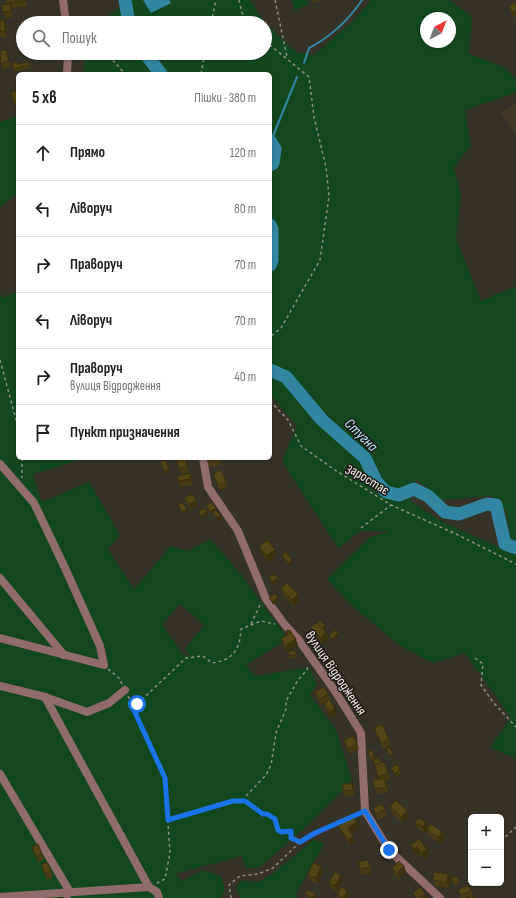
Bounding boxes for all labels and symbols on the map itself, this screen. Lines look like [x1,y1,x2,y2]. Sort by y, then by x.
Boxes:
north arrow [420,12,456,48]
water label: Стугна [340,414,382,456]
street label: заростає [343,459,393,499]
street label: вулиця Відродження [302,628,370,718]
route start [128,695,146,713]
route end [380,841,398,859]

